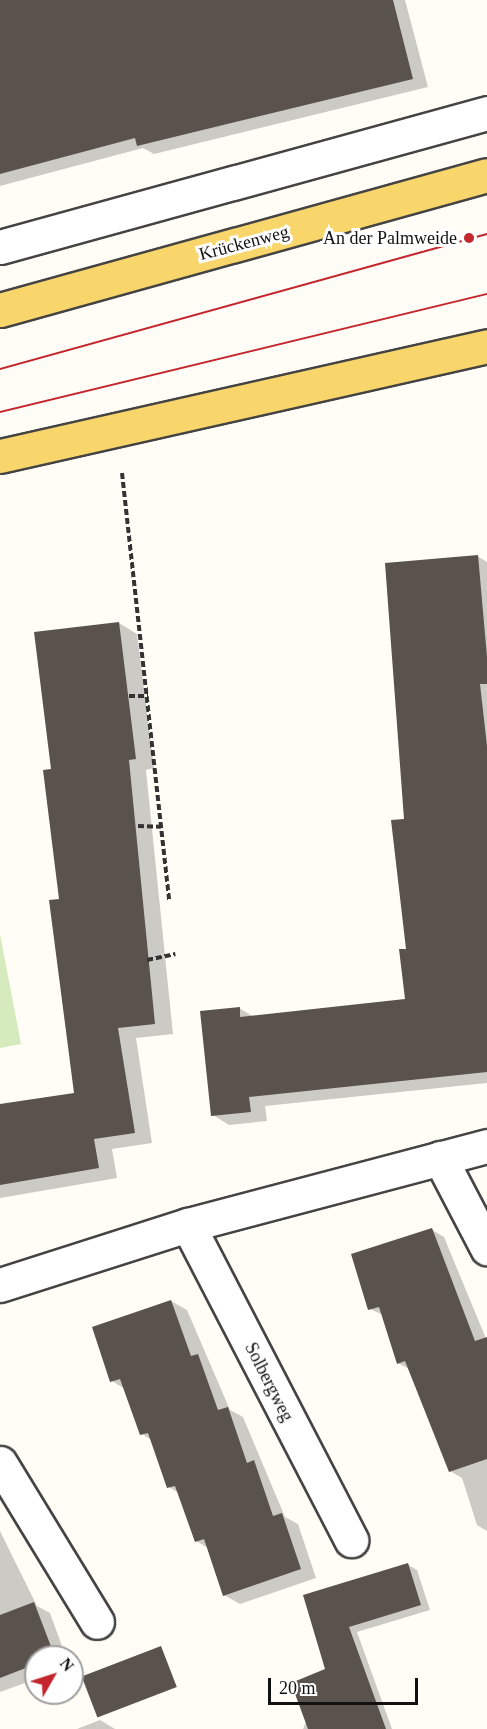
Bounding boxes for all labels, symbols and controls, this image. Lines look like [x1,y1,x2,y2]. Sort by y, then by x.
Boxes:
street label: Krückenweg [197,221,291,265]
place label: An der Palmweide [323,227,457,249]
marker: An der Palmweide [462,231,476,245]
street label: Solbergweg [240,1339,298,1425]
north arrow [24,1645,84,1705]
text: N [57,1655,77,1674]
scale bar [271,1666,421,1704]
text: 20 m [279,1678,316,1698]

